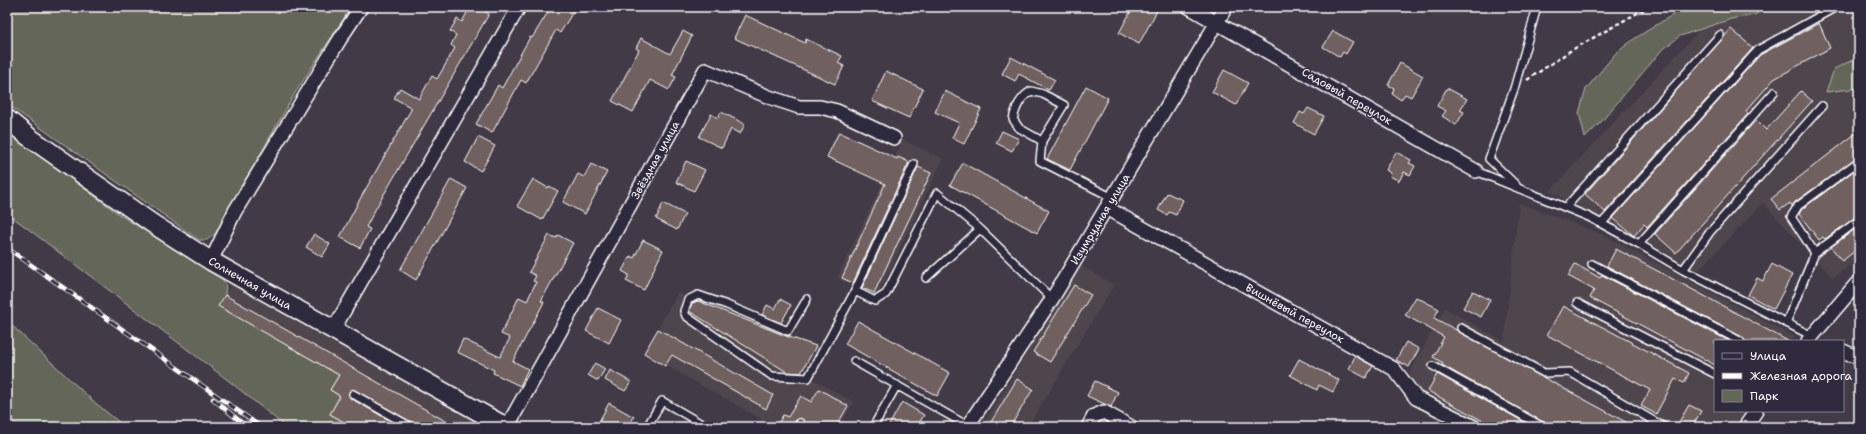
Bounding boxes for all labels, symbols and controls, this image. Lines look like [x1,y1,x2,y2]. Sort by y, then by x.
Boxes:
street label: Садовый переулок [1299,65,1395,128]
street label: Звёздная улица [628,118,683,202]
street label: Изумрудная улица [1067,171,1134,268]
street label: Солнечная улица [205,253,294,313]
street label: Вишнёвый переулок [1243,280,1347,347]
legend [1714,340,1844,412]
text: Улица [1750,348,1787,364]
text: Железная дорога [1750,368,1853,384]
text: Парк [1750,388,1779,404]

